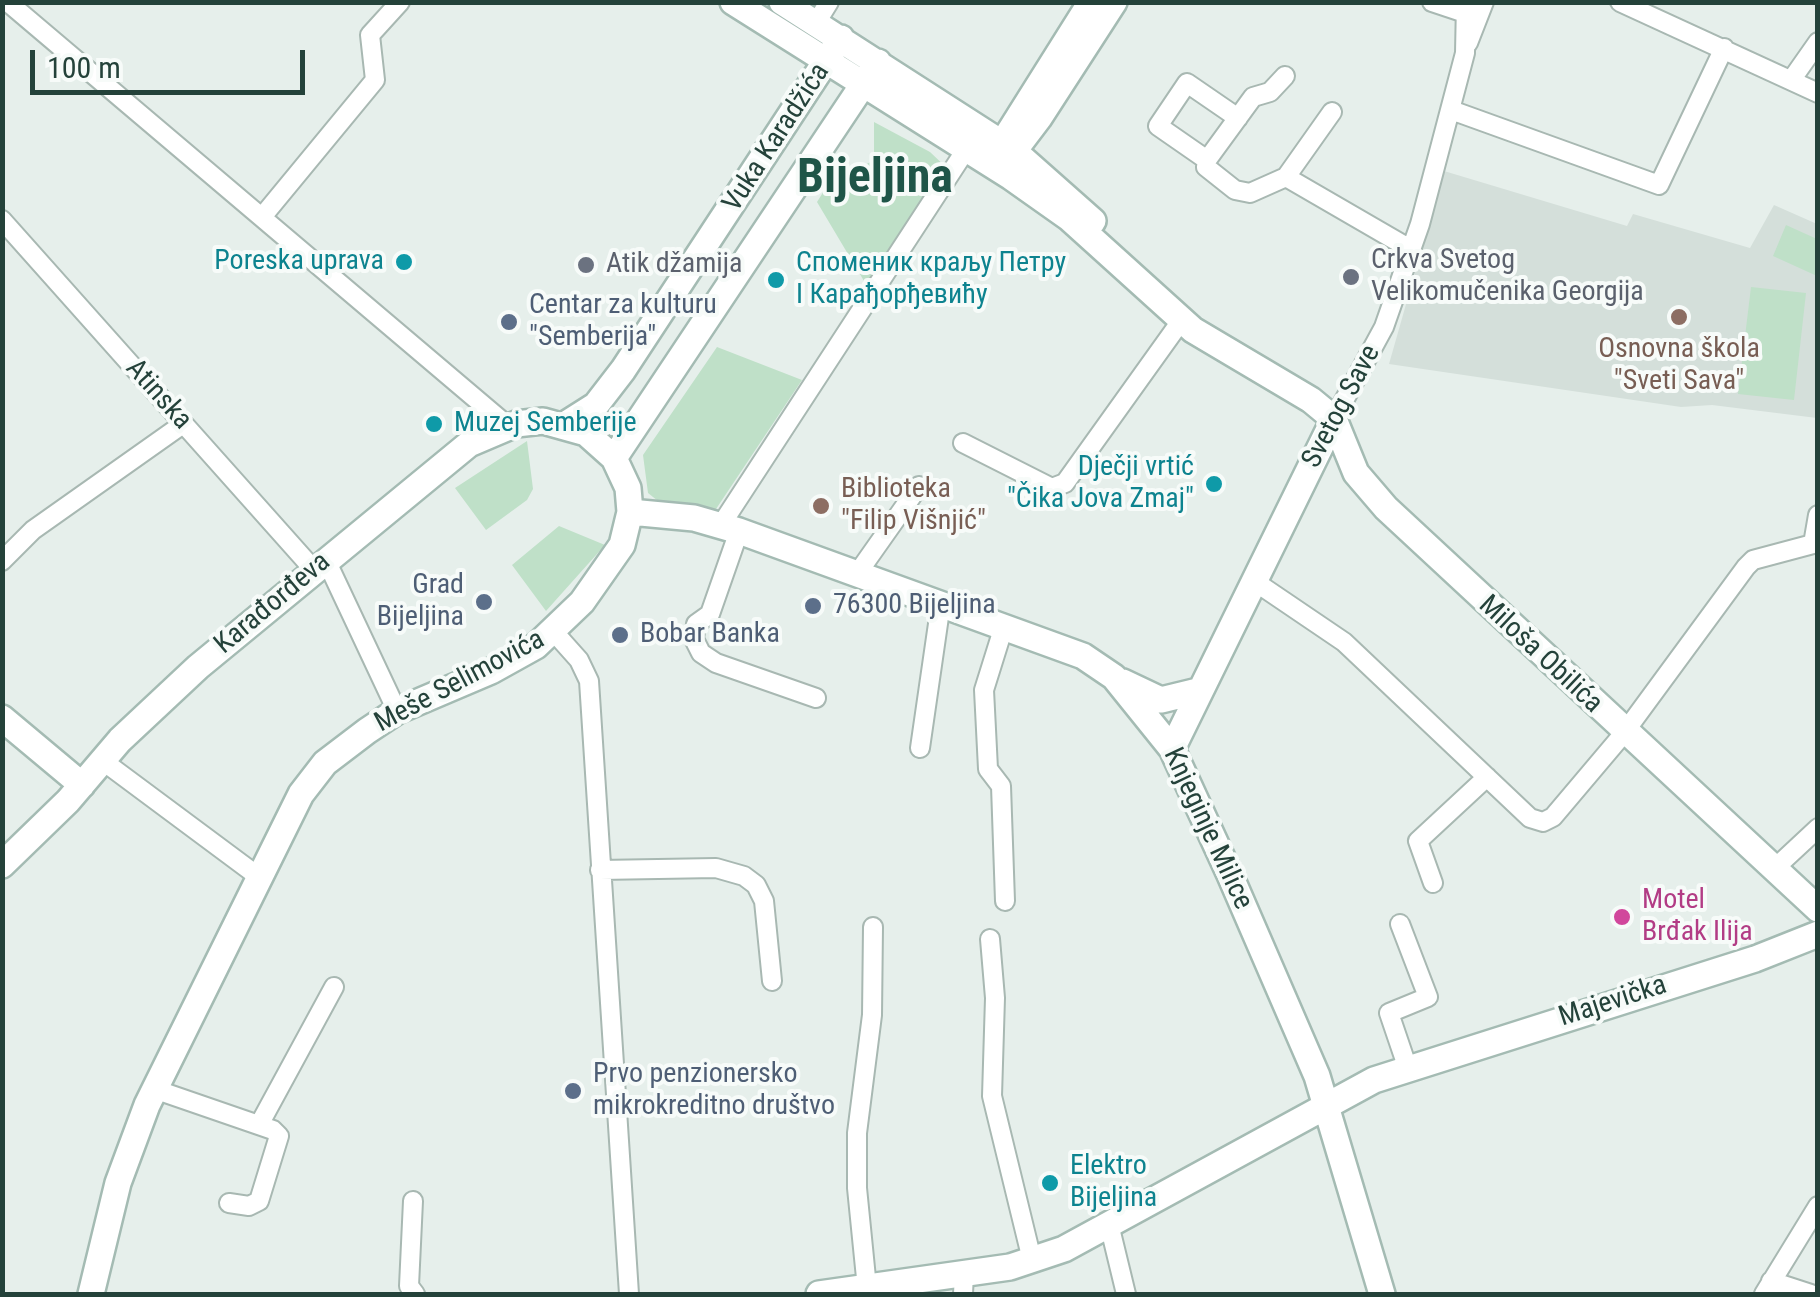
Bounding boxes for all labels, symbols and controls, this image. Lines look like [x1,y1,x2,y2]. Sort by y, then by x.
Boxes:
scale bar [35,30,310,92]
text: 100 m [47,50,121,85]
street label: Vuka Karadžića [717,57,837,219]
district label: Bijeljina [797,151,953,209]
place label: Crkva Svetog Velikomučenika Georgija [1371,244,1644,310]
place label: Poreska uprava [214,245,384,279]
place label: Споменик краљу Петру I Карађорђевићу [796,247,1066,313]
place label: Atik džamija [606,248,742,282]
marker: Poreska uprava [393,251,415,273]
marker: Atik džamija [575,254,597,276]
marker: Crkva Svetog Velikomučenika Georgija [1340,266,1362,288]
marker: Споменик краљу Петру I Карађорђевићу [765,269,787,291]
place label: Centar za kulturu "Semberija" [529,289,717,355]
marker: Osnovna škola "Sveti Sava" [1668,306,1690,328]
marker: Centar za kulturu "Semberija" [498,311,520,333]
place label: Osnovna škola "Sveti Sava" [1598,333,1760,399]
street label: Svetog Save [1296,340,1388,474]
street label: Atinska [118,353,198,437]
place label: Muzej Semberije [454,407,637,441]
marker: Muzej Semberije [423,413,445,435]
place label: Dječji vrtić "Čika Jova Zmaj" [1007,451,1194,517]
place label: Biblioteka "Filip Višnjić" [841,473,986,539]
marker: Dječji vrtić "Čika Jova Zmaj" [1203,473,1225,495]
marker: Biblioteka "Filip Višnjić" [810,495,832,517]
street label: Karađorđeva [208,546,338,662]
place label: Grad Bijeljina [377,569,464,635]
place label: 76300 Bijeljina [833,589,996,623]
street label: Miloša Obilića [1471,589,1609,721]
marker: Grad Bijeljina [473,591,495,613]
marker: 76300 Bijeljina [802,595,824,617]
place label: Bobar Banka [640,618,780,652]
street label: Meše Selimovića [370,623,550,741]
marker: Bobar Banka [609,624,631,646]
street label: Knjeginje Milice [1155,743,1259,915]
place label: Motel Brđak Ilija [1642,884,1753,950]
marker: Motel Brđak Ilija [1611,906,1633,928]
street label: Majevička [1555,969,1671,1035]
place label: Prvo penzionersko mikrokreditno društvo [593,1058,835,1124]
marker: Prvo penzionersko mikrokreditno društvo [562,1080,584,1102]
place label: Elektro Bijeljina [1070,1150,1157,1216]
marker: Elektro Bijeljina [1039,1172,1061,1194]

